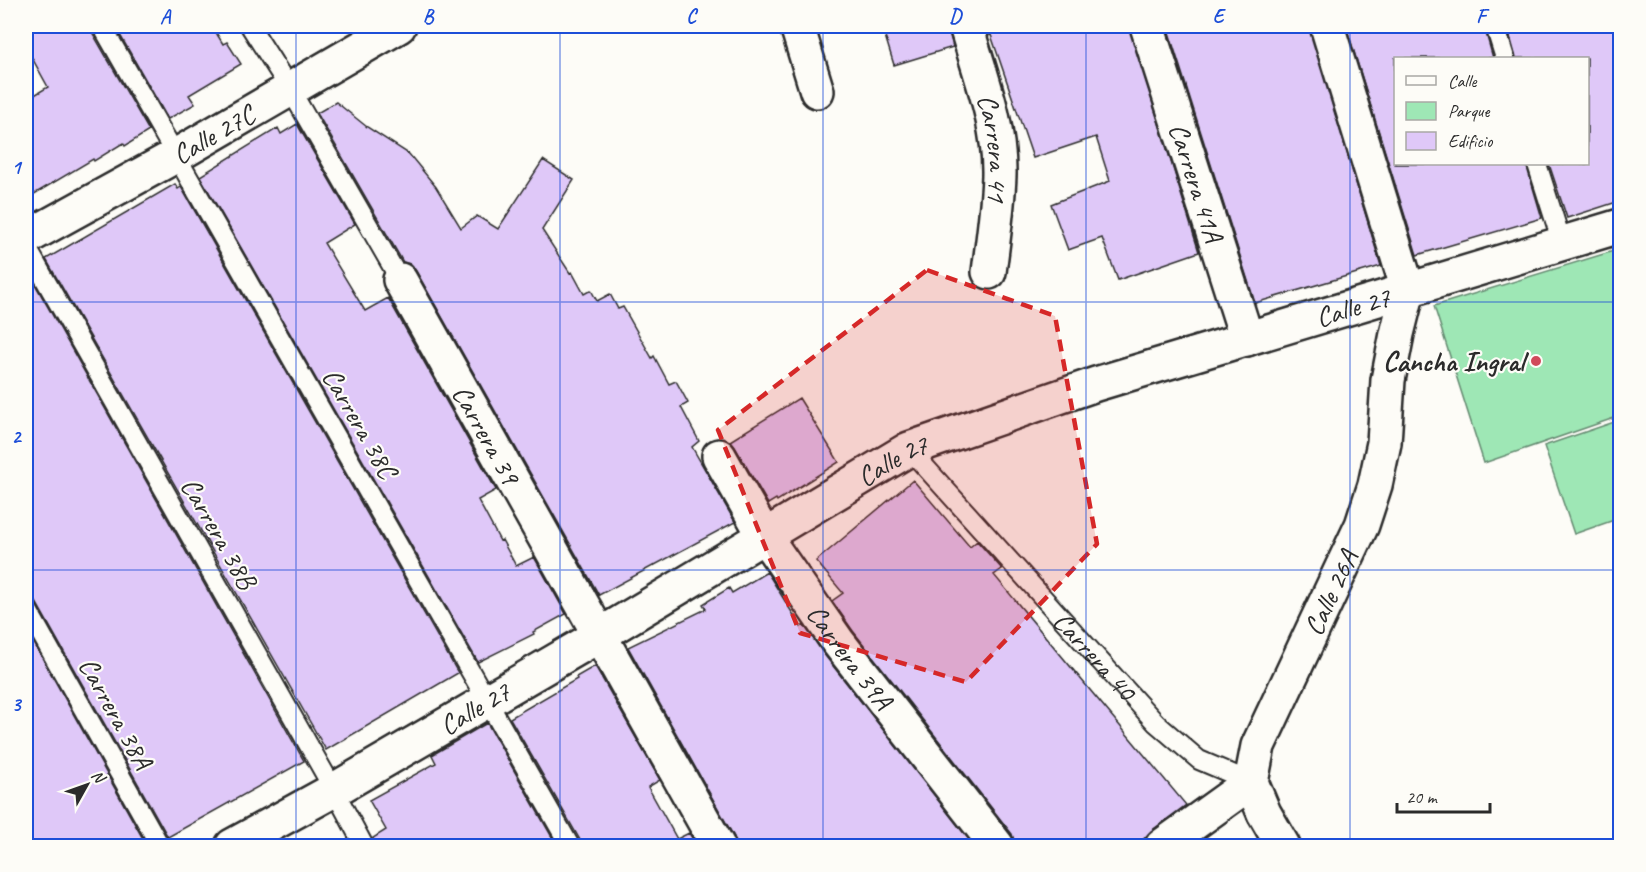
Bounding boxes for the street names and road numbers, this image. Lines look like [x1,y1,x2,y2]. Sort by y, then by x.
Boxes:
street label: Carrera 41 [970,90,1017,205]
street label: Calle 27C [166,95,263,172]
street label: Carrera 41A [1162,119,1233,248]
street label: Calle 27 [1311,279,1396,334]
street label: Carrera 38C [314,362,407,487]
street label: Carrera 39 [445,379,530,492]
street label: Calle 27 [850,426,933,494]
street label: Carrera 38B [173,471,266,597]
street label: Calle 26A [1295,543,1366,641]
street label: Carrera 39A [800,597,902,718]
street label: Carrera 40 [1046,604,1146,709]
street label: Carrera 38A [71,651,162,777]
street label: Calle 27 [433,673,517,742]

